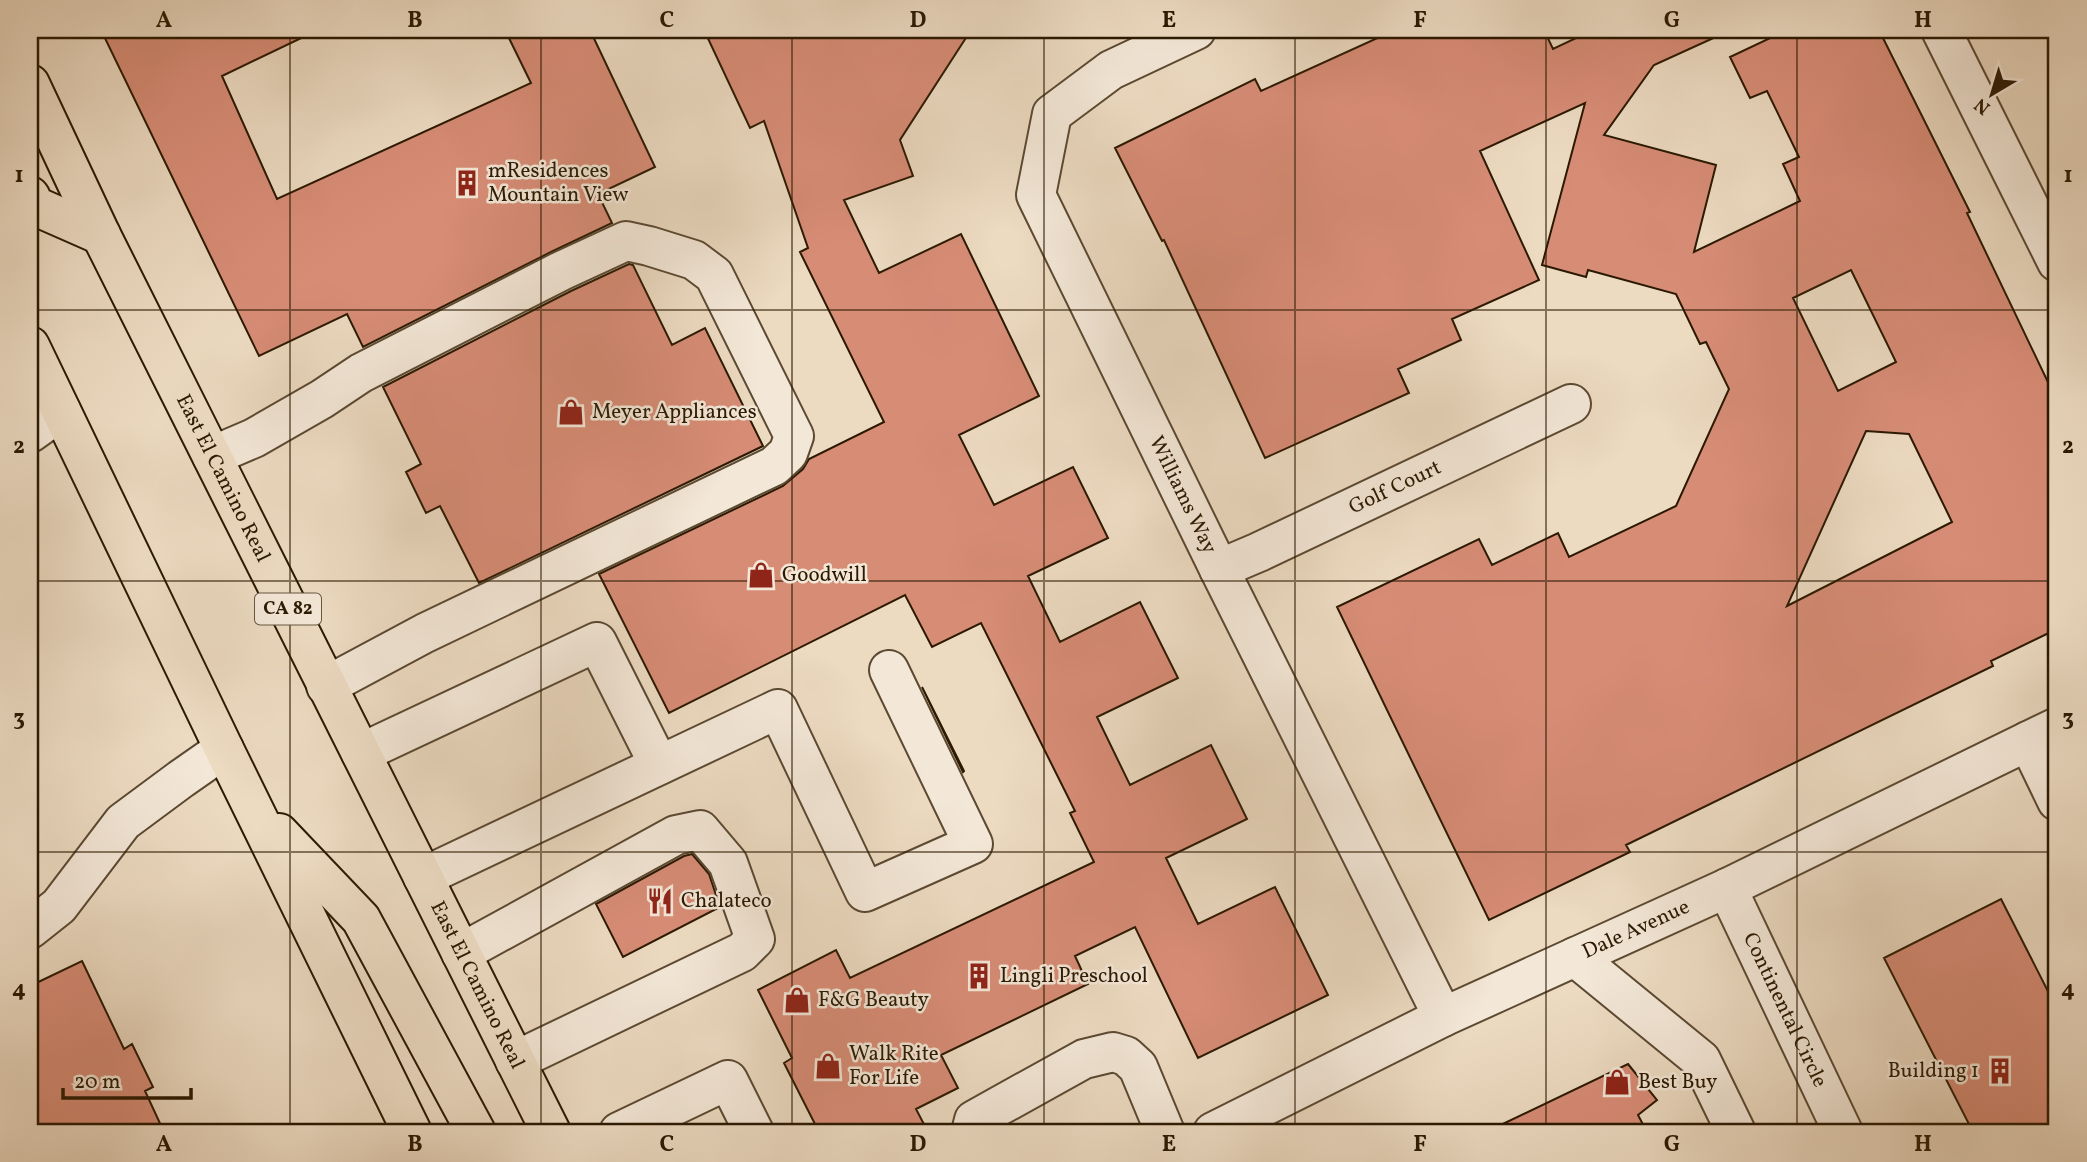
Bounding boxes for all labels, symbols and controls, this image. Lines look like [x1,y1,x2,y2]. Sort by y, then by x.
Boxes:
text: A [156,5,172,37]
text: B [407,5,423,37]
text: C [660,5,674,37]
text: D [910,5,927,37]
text: E [1162,5,1176,37]
text: F [1413,5,1427,37]
text: G [1664,5,1680,37]
text: H [1914,5,1932,37]
north arrow [1958,60,2028,130]
text: N [1969,91,1996,120]
place label: mResidences Mountain View [488,157,629,210]
text: 1 [14,160,24,192]
text: 1 [2063,160,2073,192]
building icon: mResidences Mountain View [452,168,482,198]
street label: East El Camino Real [169,389,277,567]
shop icon: Meyer Appliances [556,397,586,427]
place label: Meyer Appliances [592,398,757,427]
text: 2 [13,431,25,463]
street label: Williams Way [1142,431,1224,559]
text: 2 [2062,431,2074,463]
street label: Golf Court [1344,453,1446,522]
shop icon: Goodwill [746,560,776,590]
place label: Goodwill [782,561,867,590]
road number: CA 82 [255,594,321,624]
text: 3 [13,703,25,735]
text: 3 [2062,703,2074,735]
restaurant icon: Chalateco [645,886,675,916]
place label: Chalateco [681,887,772,916]
street label: Dale Avenue [1578,892,1694,966]
street label: East El Camino Real [423,896,532,1074]
street label: Continental Circle [1736,928,1834,1092]
building icon: Lingli Preschool [964,961,994,991]
place label: Lingli Preschool [1000,962,1148,991]
text: 4 [12,974,26,1006]
text: 4 [2061,974,2075,1006]
shop icon: F&G Beauty [782,985,812,1015]
place label: F&G Beauty [818,986,930,1015]
place label: Walk Rite For Life [849,1040,939,1093]
shop icon: Walk Rite For Life [813,1051,843,1081]
building icon: Building 1 [1985,1056,2015,1086]
scale bar [63,1057,191,1101]
place label: Building 1 [1888,1057,1979,1086]
shop icon: Best Buy [1602,1067,1632,1097]
text: 20 m [74,1068,120,1097]
place label: Best Buy [1638,1068,1718,1097]
text: A [156,1129,172,1161]
text: B [407,1129,423,1161]
text: C [660,1129,674,1161]
text: D [910,1129,927,1161]
text: E [1162,1129,1176,1161]
text: F [1413,1129,1427,1161]
text: G [1664,1129,1680,1161]
text: H [1914,1129,1932,1161]

